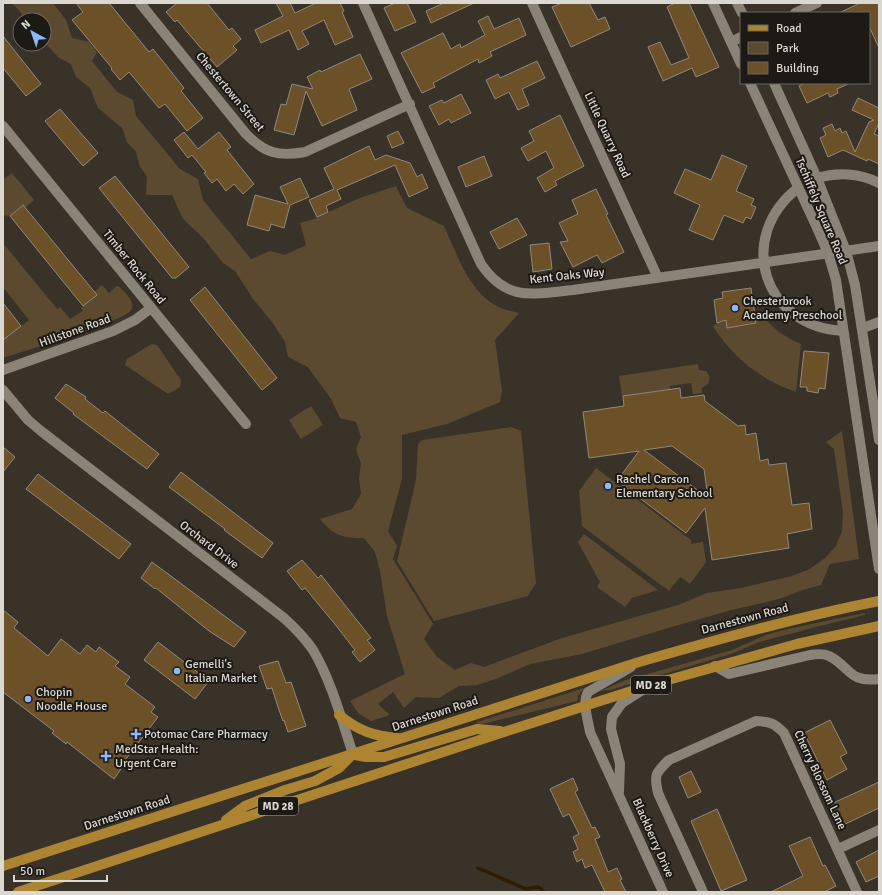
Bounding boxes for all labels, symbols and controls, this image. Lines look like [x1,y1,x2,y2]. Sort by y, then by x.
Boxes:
north arrow [12,12,52,52]
legend [740,12,870,84]
text: N [19,17,33,32]
text: Road [776,21,802,36]
text: Park [776,41,799,56]
street label: Chestertown Street [192,49,268,135]
text: Building [776,61,819,76]
street label: Little Quarry Road [581,90,633,180]
street label: Tschiffely Square Road [792,155,850,267]
street label: Timber Rock Road [99,227,169,307]
street label: Kent Oaks Way [529,265,606,287]
place label: Chesterbrook Academy Preschool [743,294,843,323]
marker: Chesterbrook Academy Preschool [730,303,740,313]
street label: Hillstone Road [37,311,113,351]
place label: Rachel Carson Elementary School [616,472,713,501]
marker: Rachel Carson Elementary School [603,481,613,491]
street label: Orchard Drive [176,518,242,572]
street label: Darnestown Road [700,600,790,638]
place label: Gemelli's Italian Market [185,657,257,686]
marker: Gemelli's Italian Market [172,666,182,676]
road number: MD 28 [631,676,671,694]
place label: Chopin Noodle House [36,685,107,714]
street label: Darnestown Road [390,693,480,735]
marker: Chopin Noodle House [23,694,33,704]
place label: Potomac Care Pharmacy [144,727,268,742]
street label: Cherry Blossom Lane [790,728,850,832]
marker: Potomac Care Pharmacy [131,729,141,739]
place label: MedStar Health: Urgent Care [115,742,199,771]
marker: MedStar Health: Urgent Care [100,750,112,762]
street label: Darnestown Road [82,792,172,834]
street label: Blackberry Drive [629,796,677,880]
road number: MD 28 [258,797,298,815]
scale bar [14,857,107,883]
text: 50 m [20,864,45,879]

